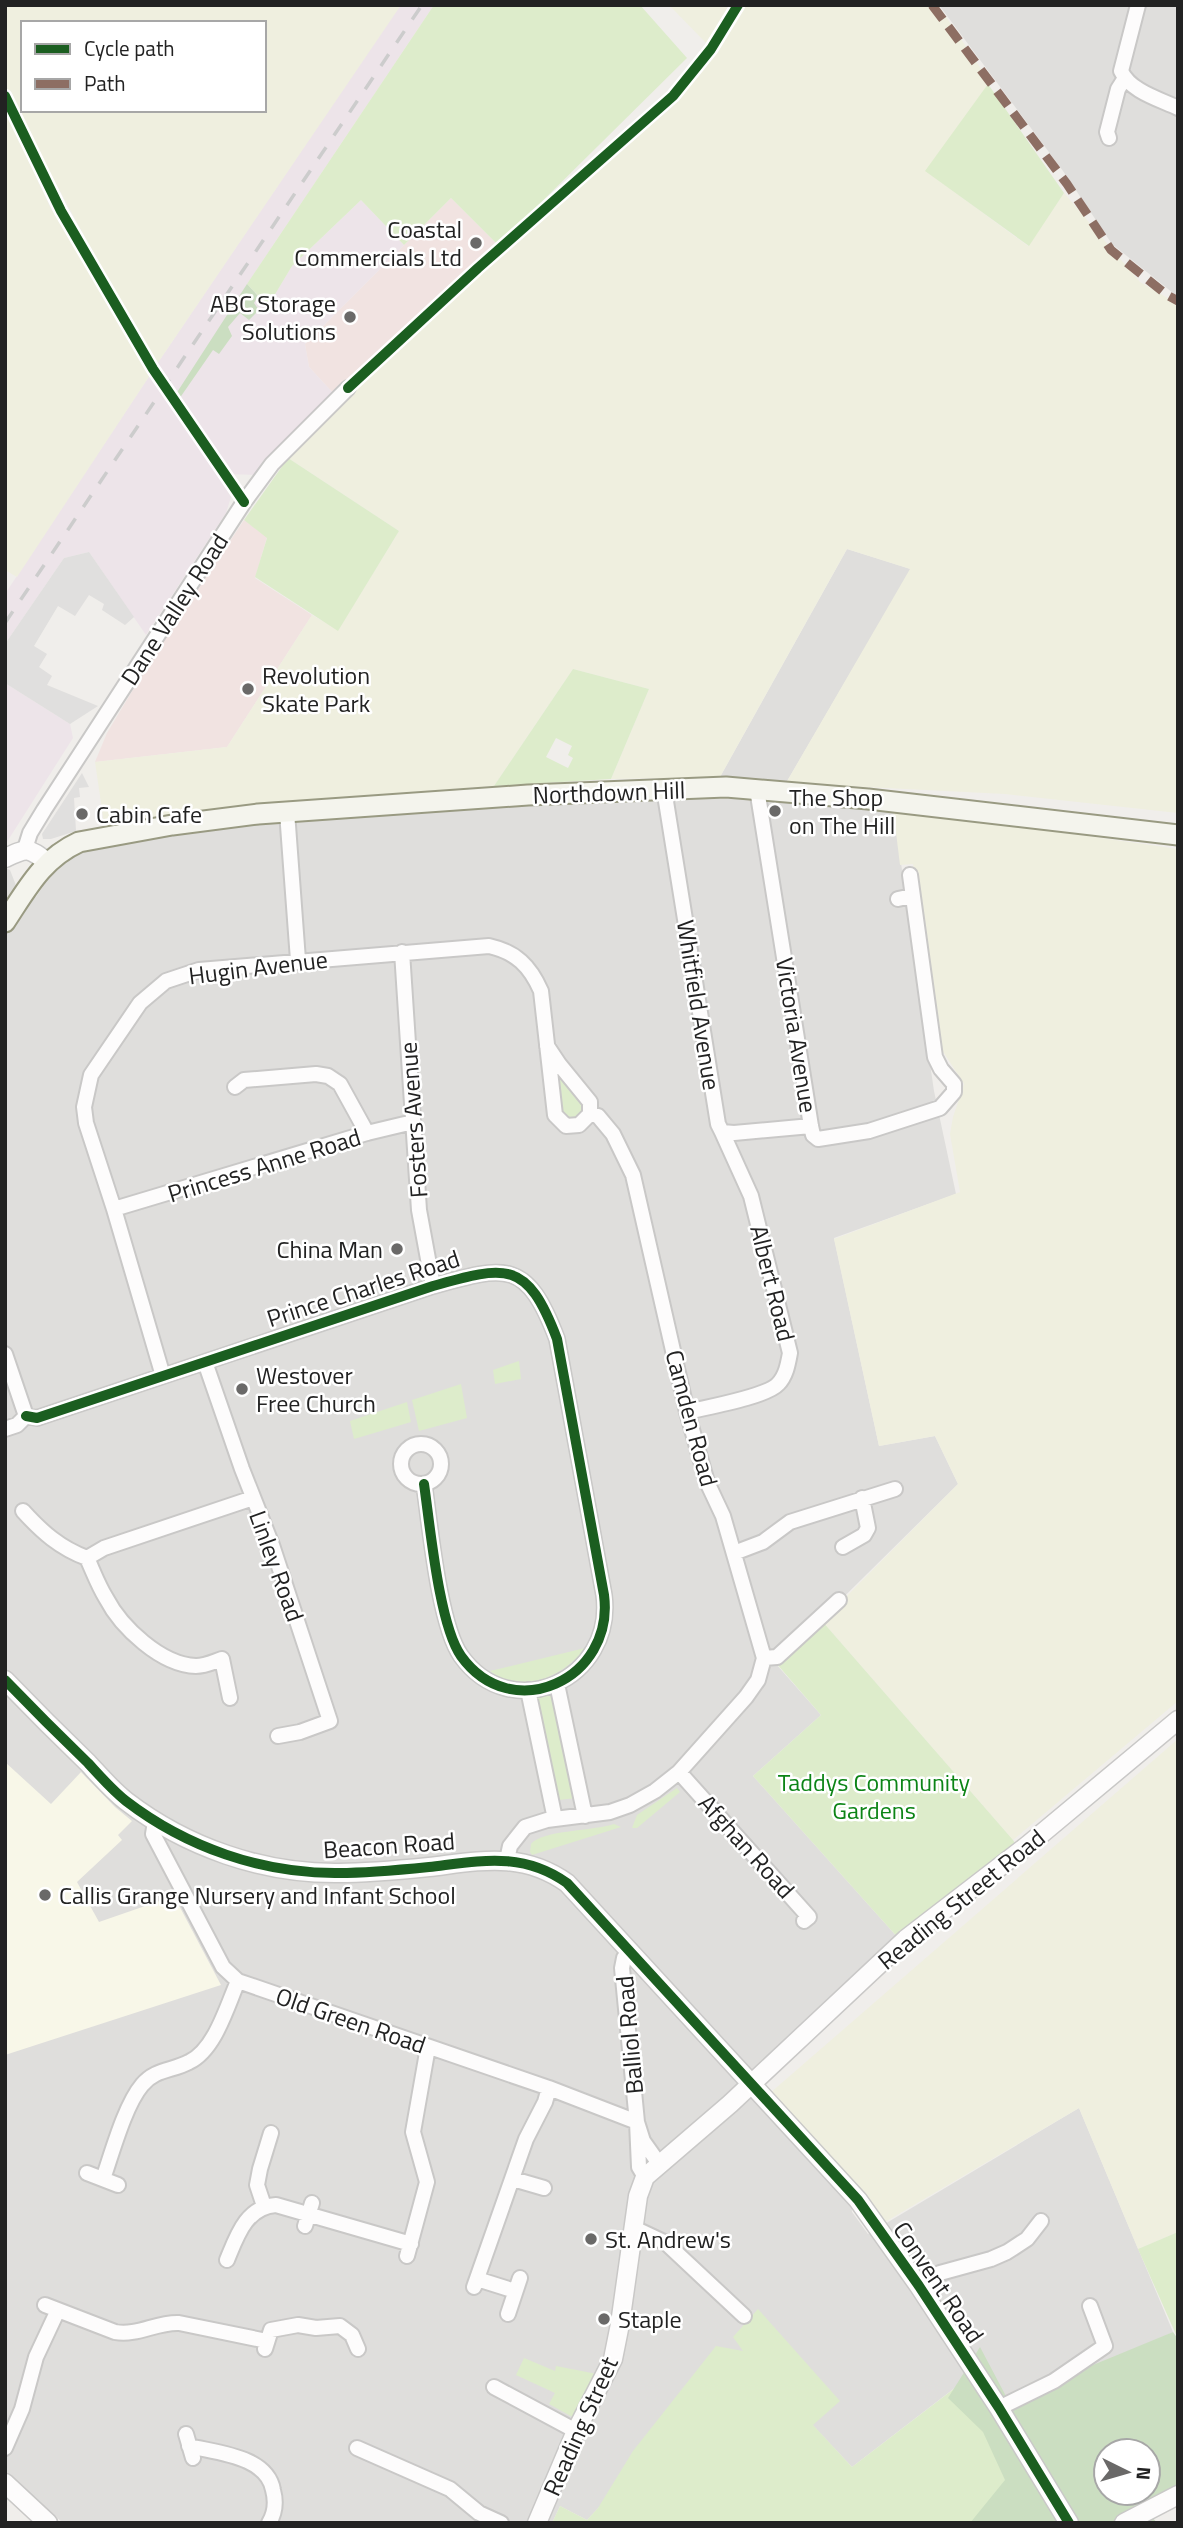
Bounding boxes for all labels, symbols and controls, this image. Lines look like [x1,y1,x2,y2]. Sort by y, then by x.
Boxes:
legend [21,21,266,112]
text: Cycle path [84,32,175,64]
text: Path [84,67,126,99]
place label: Coastal Commercials Ltd [294,211,462,275]
marker: Coastal Commercials Ltd [468,235,484,251]
place label: ABC Storage Solutions [210,285,336,349]
marker: ABC Storage Solutions [342,309,358,325]
street label: Dane Valley Road [111,526,237,692]
place label: Revolution Skate Park [262,657,371,721]
marker: Revolution Skate Park [240,681,256,697]
street label: Northdown Hill [532,771,686,813]
place label: The Shop on The Hill [789,779,895,843]
place label: Cabin Cafe [96,796,202,832]
marker: The Shop on The Hill [767,803,783,819]
marker: Cabin Cafe [74,806,90,822]
street label: Whitfield Avenue [668,917,730,1093]
street label: Hugin Avenue [186,941,330,993]
street label: Victoria Avenue [767,955,827,1115]
street label: Fosters Avenue [390,1041,436,1199]
street label: Princess Anne Road [163,1119,365,1211]
street label: Albert Road [741,1221,805,1345]
place label: China Man [277,1231,383,1267]
street label: Prince Charles Road [262,1240,464,1336]
marker: China Man [389,1241,405,1257]
street label: Camden Road [656,1346,728,1490]
place label: Westover Free Church [256,1357,376,1421]
marker: Westover Free Church [234,1381,250,1397]
street label: Linley Road [240,1505,314,1627]
park label: Taddys Community Gardens [778,1764,971,1828]
street label: Afghan Road [690,1786,804,1906]
street label: Reading Street Road [870,1820,1052,1978]
street label: Beacon Road [322,1822,456,1868]
place label: Callis Grange Nursery and Infant School [59,1877,456,1913]
marker: Callis Grange Nursery and Infant School [37,1887,53,1903]
street label: Balliol Road [606,1974,652,2096]
street label: Old Green Road [271,1977,431,2063]
street label: Convent Road [885,2214,993,2350]
place label: St. Andrew's [605,2221,731,2257]
marker: St. Andrew's [583,2231,599,2247]
place label: Staple [618,2301,682,2337]
marker: Staple [596,2311,612,2327]
street label: Reading Street [533,2350,627,2501]
north arrow [1092,2437,1162,2507]
text: N [1129,2466,1159,2481]

